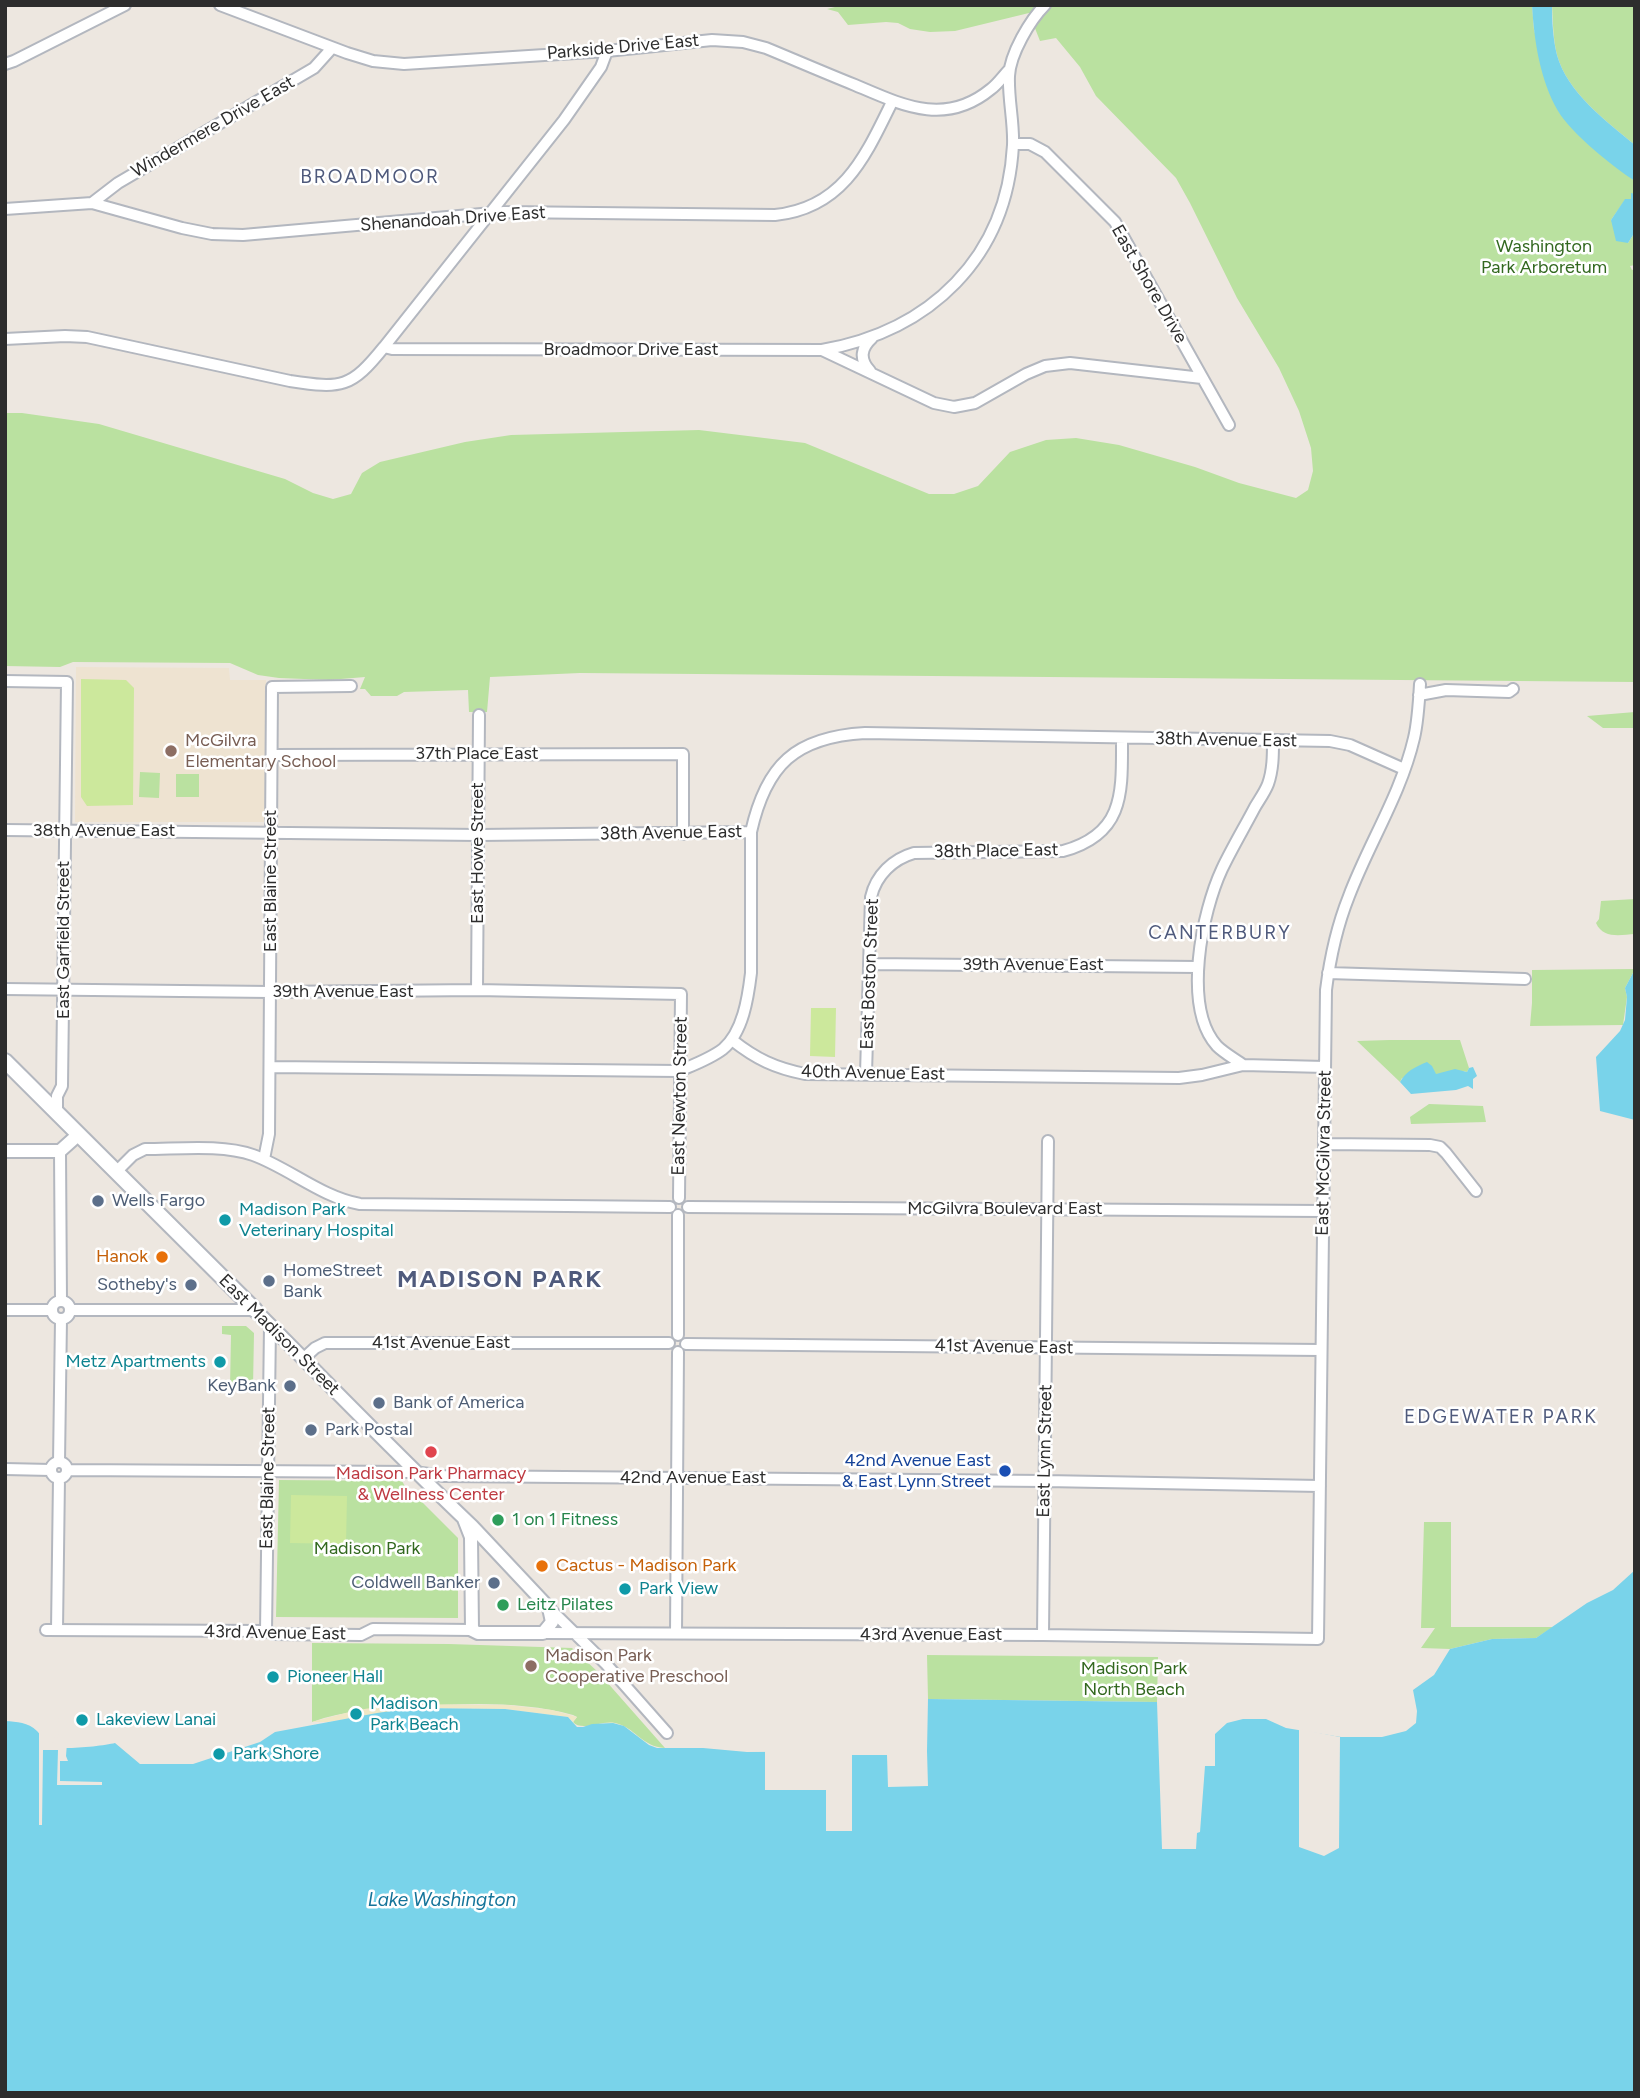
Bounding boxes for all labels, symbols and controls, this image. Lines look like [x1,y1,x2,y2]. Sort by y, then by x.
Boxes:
street label: Parkside Drive East [546,30,700,64]
street label: Windermere Drive East [128,72,298,182]
district label: BROADMOOR [301,166,439,188]
street label: Shenandoah Drive East [360,202,546,236]
street label: East Shore Drive [1106,221,1192,347]
park label: Washington Park Arboretum [1481,236,1607,278]
street label: Broadmoor Drive East [543,339,719,361]
street label: 38th Avenue East [1155,728,1297,752]
place label: McGilvra Elementary School [185,730,336,772]
marker: McGilvra Elementary School [163,743,179,759]
street label: 37th Place East [415,743,539,765]
street label: East Howe Street [467,782,489,924]
street label: East Blaine Street [260,810,282,952]
street label: 38th Avenue East [33,820,175,842]
street label: 38th Avenue East [600,821,742,845]
street label: 38th Place East [933,839,1059,863]
street label: East Garfield Street [53,861,75,1019]
street label: East Boston Street [857,898,883,1050]
district label: CANTERBURY [1150,922,1290,944]
street label: 39th Avenue East [962,954,1104,976]
street label: 39th Avenue East [272,981,414,1003]
street label: East Newton Street [668,1016,692,1176]
street label: 40th Avenue East [801,1061,945,1085]
street label: East McGilvra Street [1312,1070,1336,1236]
place label: Wells Fargo [112,1190,205,1212]
marker: Wells Fargo [90,1193,106,1209]
street label: McGilvra Boulevard East [907,1198,1103,1220]
place label: Madison Park Veterinary Hospital [239,1199,394,1242]
marker: Madison Park Veterinary Hospital [217,1212,233,1228]
place label: Hanok [96,1246,148,1268]
marker: Hanok [154,1249,170,1265]
place label: HomeStreet Bank [283,1260,383,1302]
district label: MADISON PARK [398,1266,602,1294]
street label: East Madison Street [214,1270,344,1400]
marker: HomeStreet Bank [261,1273,277,1289]
place label: Sotheby's [97,1274,177,1296]
marker: Sotheby's [183,1277,199,1293]
street label: 41st Avenue East [372,1332,510,1354]
street label: 41st Avenue East [935,1335,1073,1359]
place label: Metz Apartments [66,1351,206,1373]
marker: Metz Apartments [212,1354,228,1370]
place label: KeyBank [207,1375,276,1397]
marker: KeyBank [282,1378,298,1394]
street label: East Lynn Street [1033,1384,1057,1518]
place label: Bank of America [393,1392,524,1414]
marker: Bank of America [371,1395,387,1411]
district label: EDGEWATER PARK [1406,1406,1596,1428]
street label: East Blaine Street [256,1407,280,1549]
place label: Park Postal [325,1419,413,1441]
marker: Park Postal [303,1422,319,1438]
marker: Madison Park Pharmacy & Wellness Center [423,1444,439,1460]
place label: 42nd Avenue East & East Lynn Street [842,1450,991,1492]
place label: Madison Park Pharmacy & Wellness Center [336,1463,526,1506]
marker: 42nd Avenue East & East Lynn Street [997,1463,1013,1479]
street label: 42nd Avenue East [620,1467,766,1489]
place label: 1 on 1 Fitness [512,1509,618,1531]
marker: 1 on 1 Fitness [490,1512,506,1528]
park label: Madison Park [314,1538,420,1560]
place label: Cactus - Madison Park [556,1555,736,1577]
marker: Cactus - Madison Park [534,1558,550,1574]
place label: Coldwell Banker [351,1572,480,1594]
marker: Coldwell Banker [486,1575,502,1591]
place label: Park View [639,1578,718,1600]
marker: Park View [617,1581,633,1597]
place label: Leitz Pilates [517,1594,613,1616]
marker: Leitz Pilates [495,1597,511,1613]
street label: 43rd Avenue East [204,1621,346,1645]
street label: 43rd Avenue East [860,1624,1002,1646]
place label: Madison Park Cooperative Preschool [545,1645,728,1688]
marker: Madison Park Cooperative Preschool [523,1658,539,1674]
park label: Madison Park North Beach [1081,1658,1187,1700]
place label: Pioneer Hall [287,1666,383,1688]
marker: Pioneer Hall [265,1669,281,1685]
place label: Madison Park Beach [370,1693,458,1736]
marker: Madison Park Beach [348,1706,364,1722]
place label: Lakeview Lanai [96,1709,216,1731]
marker: Lakeview Lanai [74,1712,90,1728]
place label: Park Shore [233,1743,319,1765]
marker: Park Shore [211,1746,227,1762]
water label: Lake Washington [368,1889,516,1911]

